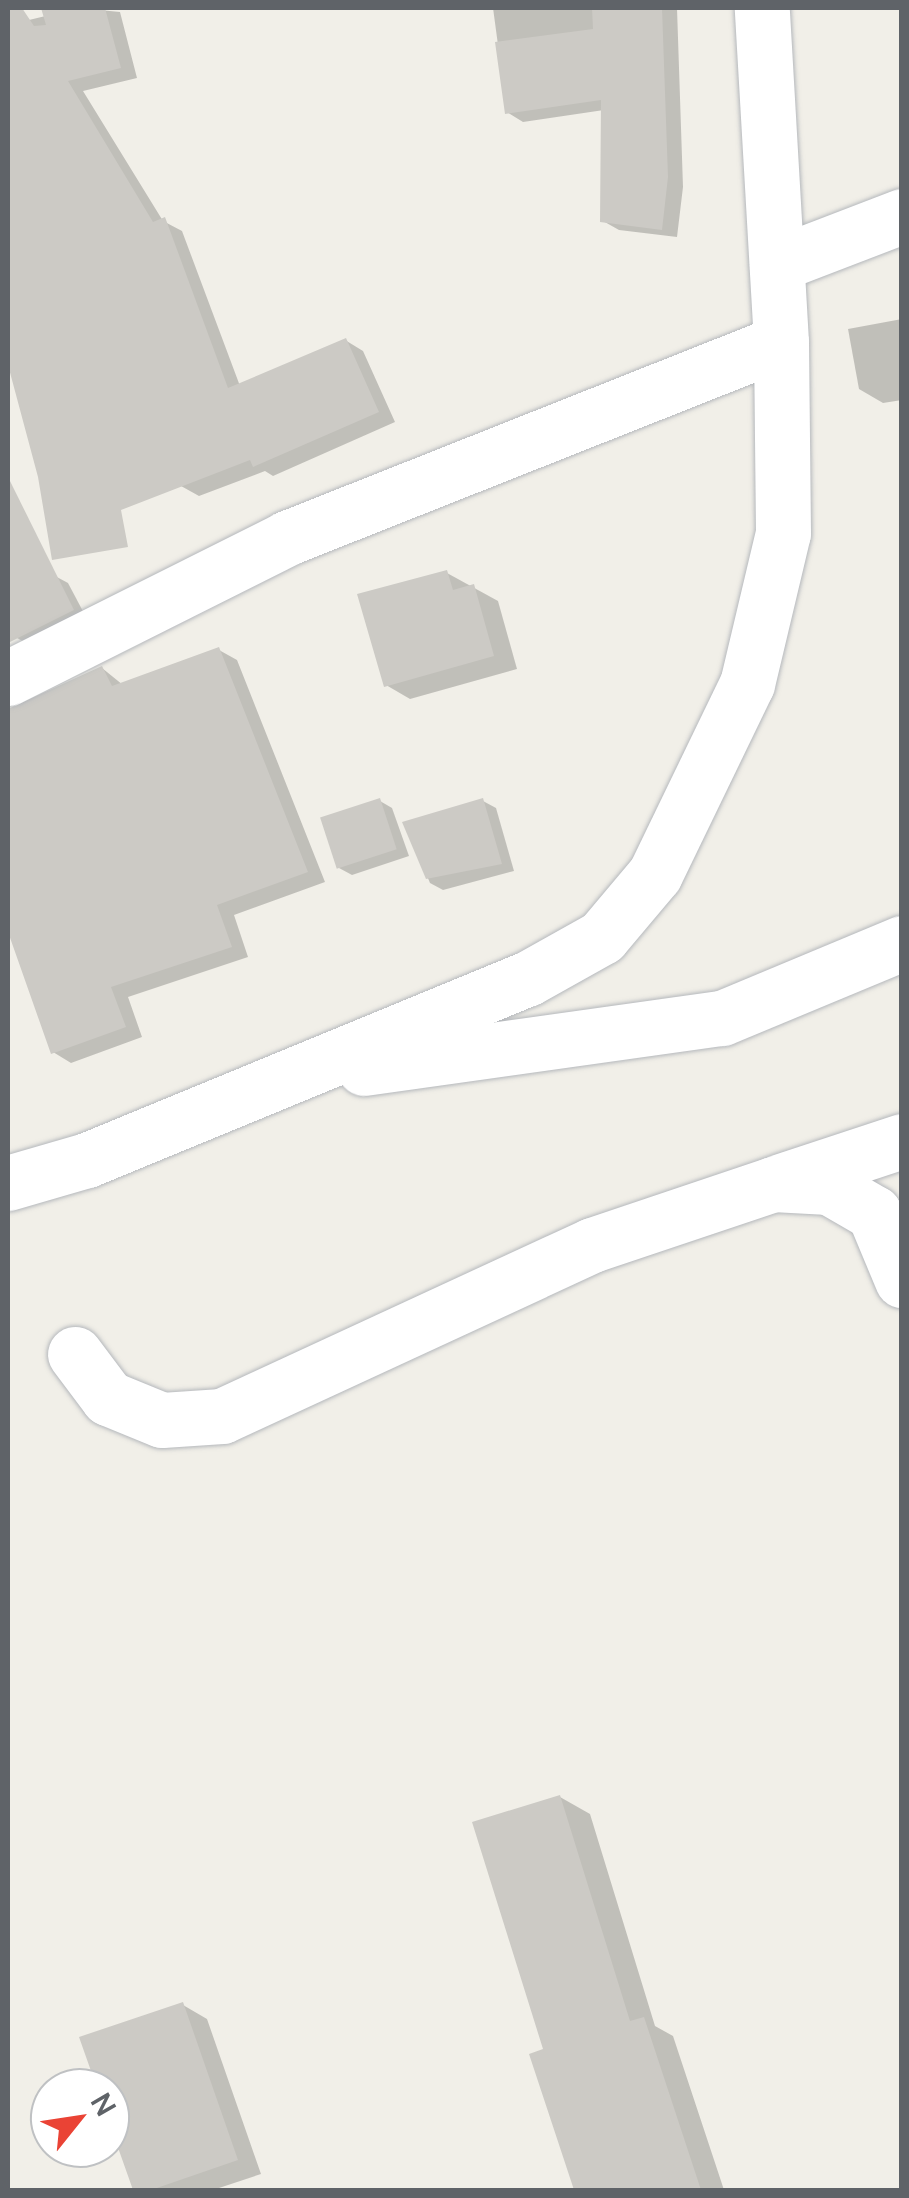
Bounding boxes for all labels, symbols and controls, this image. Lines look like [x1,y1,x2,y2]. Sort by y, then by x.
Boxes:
north arrow [30,2068,130,2168]
text: N [83,2086,126,2122]

